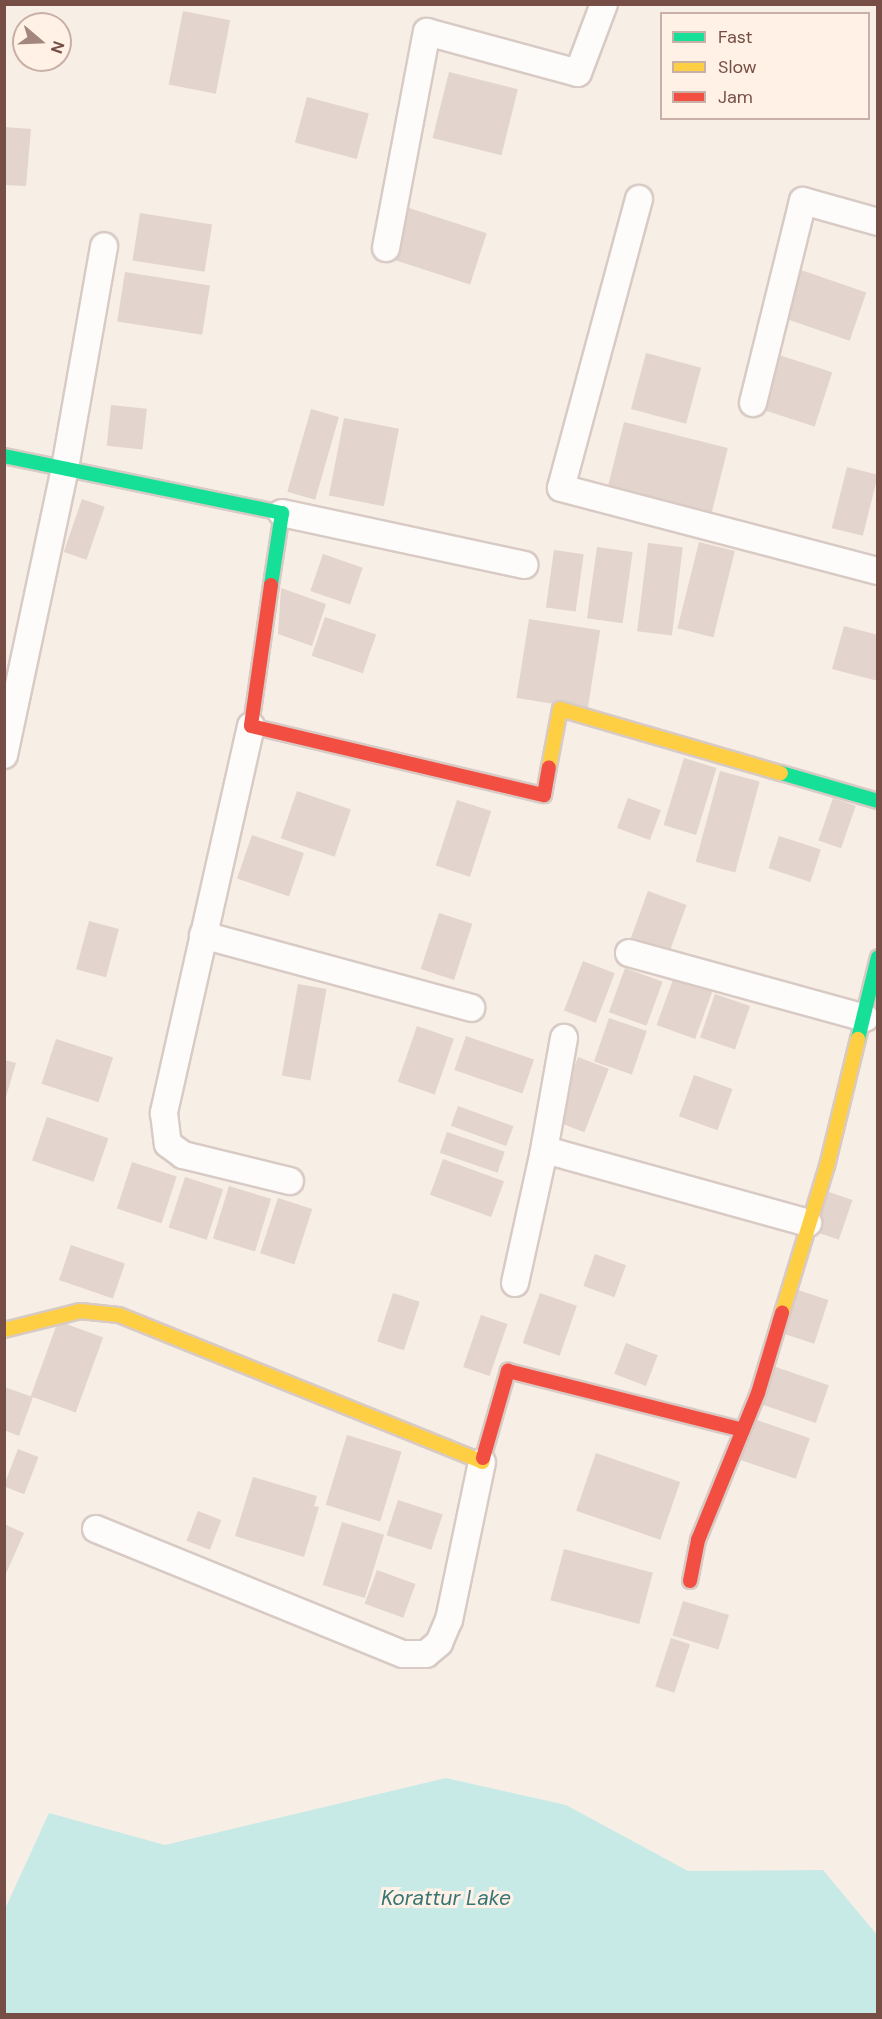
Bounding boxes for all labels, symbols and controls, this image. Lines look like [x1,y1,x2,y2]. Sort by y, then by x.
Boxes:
north arrow [12,12,72,72]
legend [660,12,870,120]
text: Fast [718,25,753,49]
text: N [46,38,69,56]
text: Slow [718,55,757,79]
text: Jam [718,85,753,109]
water label: Korattur Lake [381,1885,511,1911]

